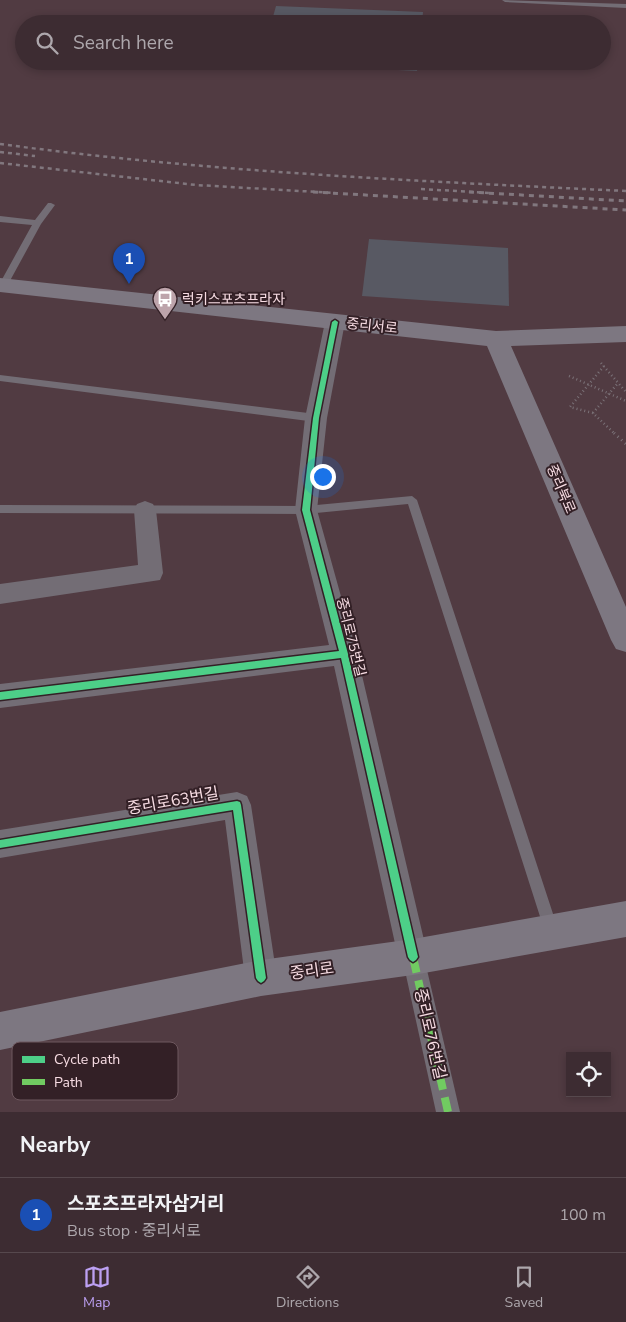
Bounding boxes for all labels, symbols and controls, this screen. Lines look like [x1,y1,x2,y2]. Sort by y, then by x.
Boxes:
search box [15,15,611,70]
icon: search [33,29,61,57]
text: Search here [73,30,174,56]
pin: 1 [113,243,145,284]
bus stop icon: 럭키스포츠프라자 [152,286,178,320]
place label: 럭키스포츠프라자 [182,290,285,309]
street label: 중리서로 [345,314,399,338]
street label: 중리북로 [542,462,580,517]
your location [310,464,336,490]
street label: 중리로75번길 [332,595,370,679]
street label: 중리로63번길 [125,782,221,820]
street label: 중리로 [289,957,336,985]
street label: 중리로76번길 [409,986,451,1082]
legend [12,1042,178,1100]
text: Cycle path [54,1050,120,1069]
map controls [566,1052,611,1097]
button: locate [566,1052,611,1097]
text: Path [54,1073,83,1092]
text: Nearby [20,1131,90,1159]
text: 스포츠프라자삼거리 [67,1191,224,1217]
text: 1 [31,1204,41,1226]
text: 100 m [559,1204,606,1226]
text: Bus stop · 중리서로 [67,1220,201,1242]
tab: Map [83,1263,111,1312]
tab: Directions [276,1263,339,1312]
tab: Saved [505,1263,543,1312]

